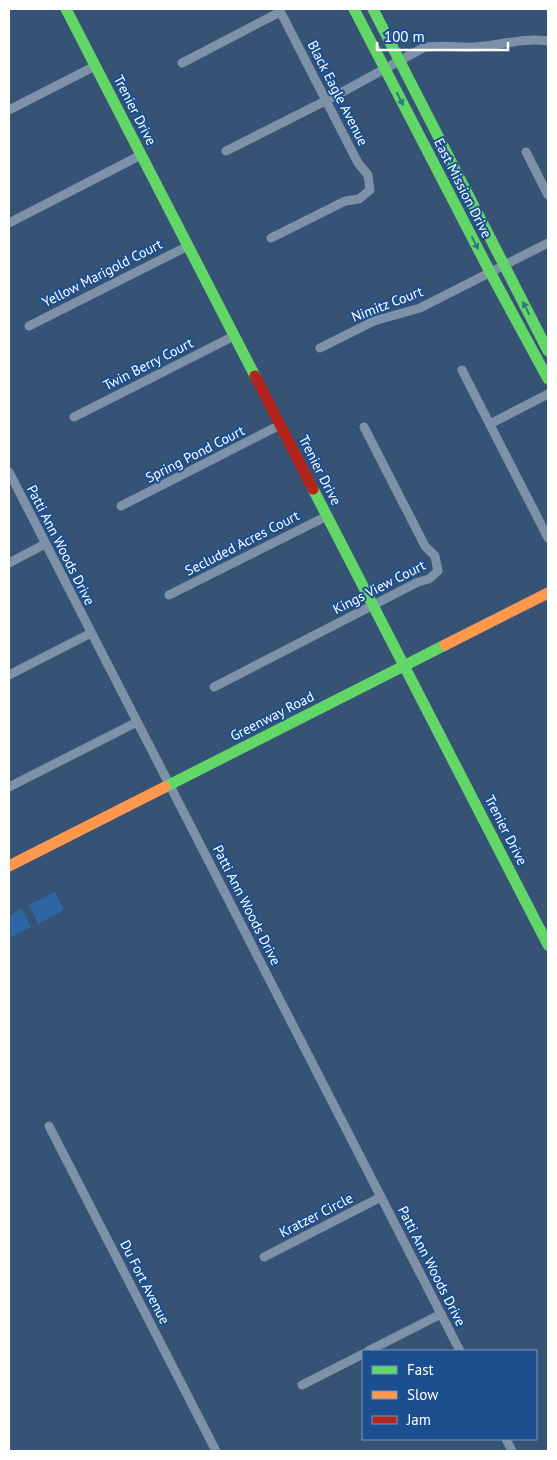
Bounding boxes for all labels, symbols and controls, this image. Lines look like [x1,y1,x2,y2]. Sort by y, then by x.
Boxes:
scale bar [377,20,508,52]
text: 100 m [384,27,425,46]
street label: Black Eagle Avenue [304,37,372,149]
street label: Trenier Drive [110,72,160,148]
one-way arrow [396,92,404,106]
street label: East Mission Drive [430,135,496,241]
street label: Yellow Marigold Court [39,235,165,311]
one-way arrow [471,236,479,250]
street label: Nimitz Court [349,282,426,326]
one-way arrow [522,301,530,315]
street label: Twin Berry Court [100,334,196,394]
street label: Spring Pond Court [143,421,248,487]
street label: Trenier Drive [295,432,345,508]
street label: Patti Ann Woods Drive [23,482,99,608]
street label: Secluded Acres Court [182,506,302,580]
street label: Kings View Court [330,556,429,618]
street label: Greenway Road [227,687,317,745]
street label: Trenier Drive [481,792,531,868]
street label: Patti Ann Woods Drive [209,842,285,968]
street label: Kratzer Circle [276,1189,356,1241]
street label: Patti Ann Woods Drive [394,1203,470,1329]
street label: Du Fort Avenue [116,1237,174,1327]
legend [362,1350,537,1440]
text: Fast [407,1360,434,1379]
text: Slow [407,1385,438,1404]
text: Jam [406,1410,431,1429]

